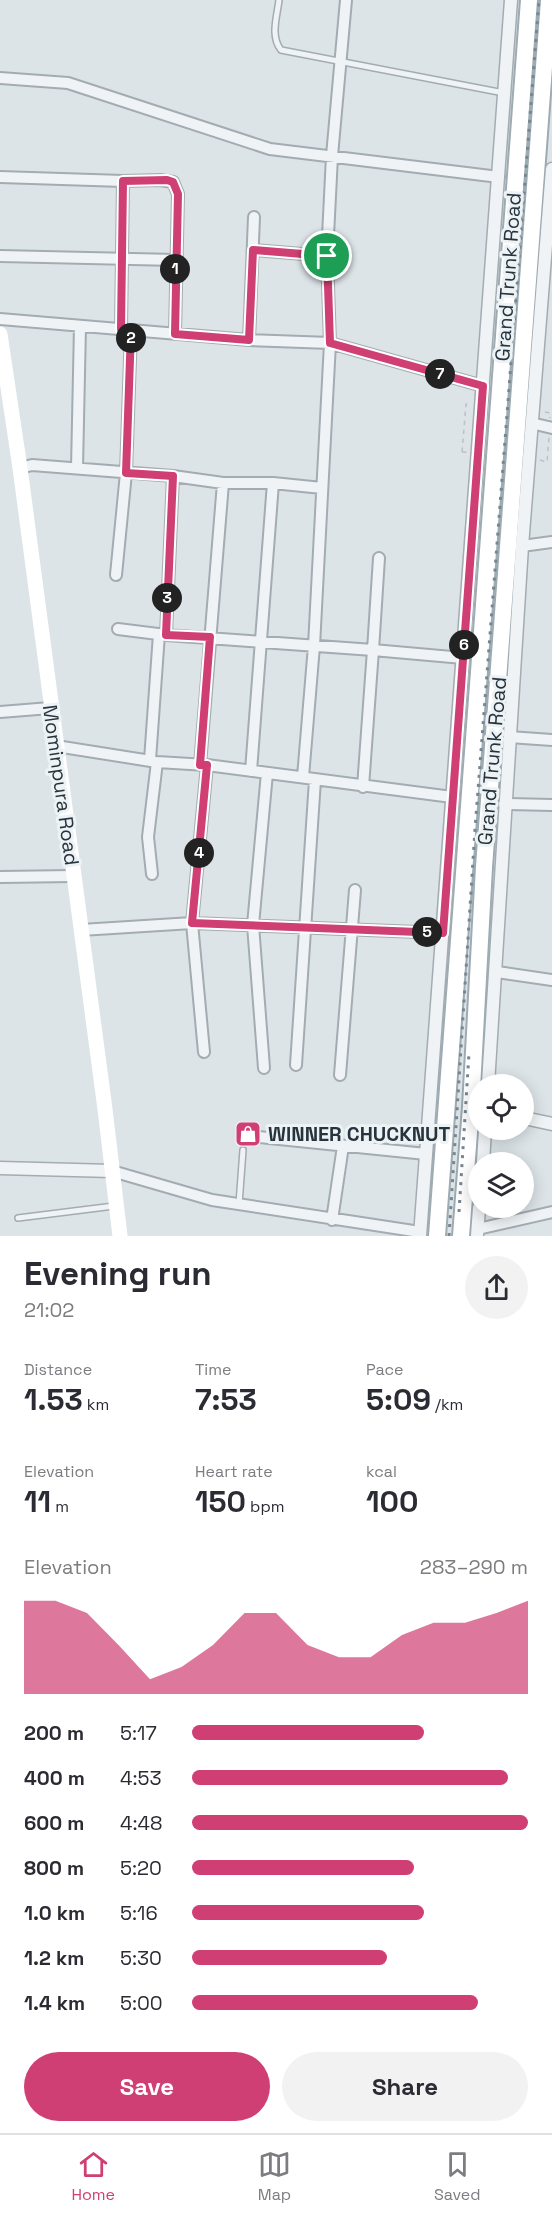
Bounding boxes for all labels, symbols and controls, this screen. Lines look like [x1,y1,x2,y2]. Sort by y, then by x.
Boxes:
street label: Grand Trunk Road [489,192,527,362]
pin [301,230,352,281]
icon: arrive [310,239,343,272]
pin: 1 [160,254,190,284]
text: 1 [171,258,179,279]
pin: 2 [116,323,146,353]
text: 2 [126,327,136,348]
pin: 7 [425,359,455,389]
text: 7 [436,363,444,384]
pin: 3 [152,583,182,613]
text: 3 [162,587,172,608]
pin: 6 [449,630,479,660]
text: 6 [459,634,469,655]
street label: Grand Trunk Road [472,676,512,846]
street label: Mominpura Road [37,703,85,867]
pin: 4 [184,838,214,868]
text: 4 [194,842,204,863]
pin: 5 [412,917,442,947]
text: 5 [422,921,432,942]
map controls [468,1074,534,1218]
button: locate [468,1074,534,1140]
shop icon: WINNER CHUCKNUT [233,1119,263,1149]
place label: WINNER CHUCKNUT [268,1121,451,1147]
button: layers [468,1152,534,1218]
text: Evening run [24,1253,212,1295]
button: share [465,1256,528,1319]
text: 21:02 [24,1297,74,1323]
text: Distance [24,1359,92,1380]
text: Time [195,1359,231,1380]
text: Pace [366,1359,403,1380]
text: 1.53 [24,1380,83,1419]
text: 7:53 [195,1380,257,1419]
text: 5:09 [366,1380,431,1419]
text: km [83,1394,109,1415]
text: /km [431,1394,463,1415]
text: Elevation [24,1461,94,1482]
text: Heart rate [195,1461,273,1482]
text: kcal [366,1461,397,1482]
text: 11 [24,1482,51,1521]
text: 150 [195,1482,246,1521]
text: 100 [366,1482,418,1521]
text: m [51,1496,69,1517]
text: bpm [246,1496,284,1517]
text: Elevation [24,1554,112,1580]
text: 283–290 m [420,1554,528,1580]
text: 200 m [24,1720,84,1746]
text: 5:17 [120,1720,157,1746]
text: 400 m [24,1765,85,1791]
text: 4:53 [120,1765,162,1791]
text: 600 m [24,1810,84,1836]
text: 4:48 [120,1810,163,1836]
text: 800 m [24,1855,84,1881]
text: 5:20 [120,1855,162,1881]
text: 1.0 km [24,1900,85,1926]
text: 5:16 [120,1900,158,1926]
text: 1.2 km [24,1945,84,1971]
text: 5:30 [120,1945,162,1971]
text: 1.4 km [24,1990,85,2016]
text: 5:00 [120,1990,163,2016]
button: Save [24,2052,270,2121]
button: Share [282,2052,528,2121]
tab: Home [71,2148,115,2205]
tab: Map [258,2148,291,2205]
tab: Saved [434,2148,481,2205]

